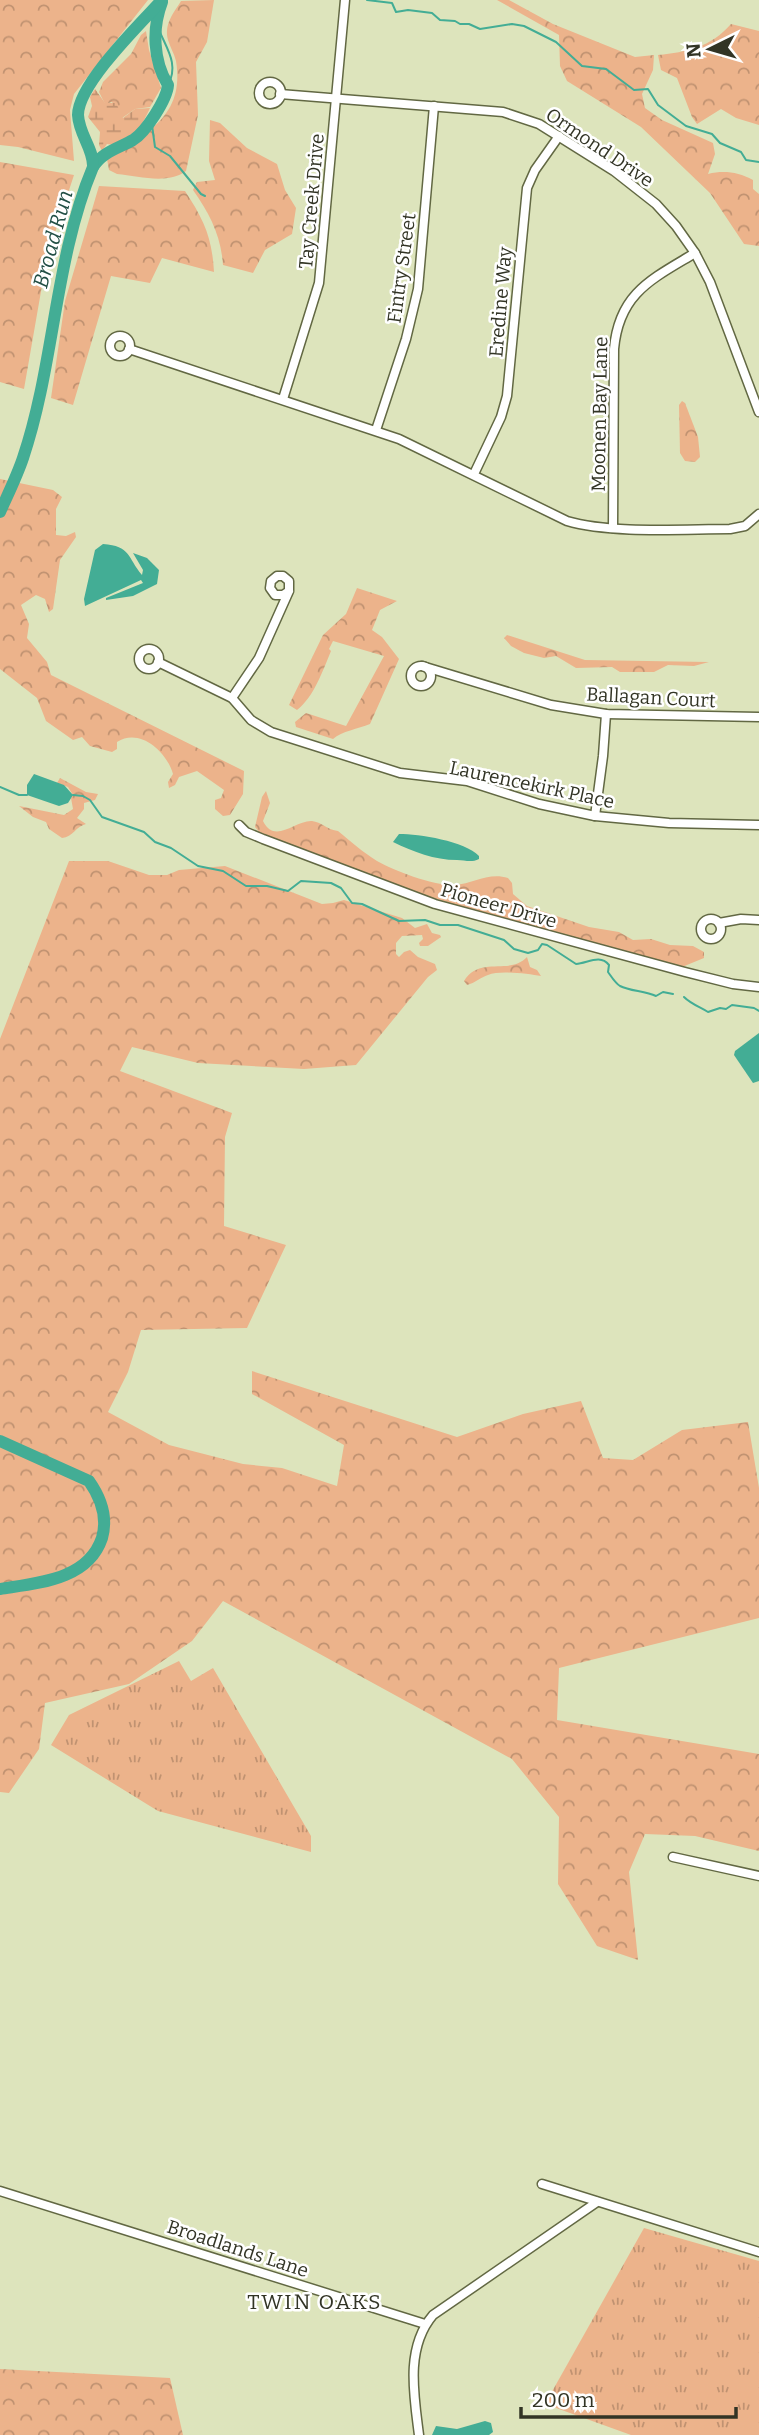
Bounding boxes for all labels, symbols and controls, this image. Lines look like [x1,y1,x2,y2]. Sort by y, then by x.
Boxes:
north arrow [675,14,745,84]
text: N [681,42,706,59]
street label: Ormond Drive [541,103,658,192]
street label: Tay Creek Drive [294,133,329,270]
water label: Broad Run [27,187,79,291]
street label: Fintry Street [382,211,421,325]
street label: Eredine Way [484,245,517,358]
street label: Moonen Bay Lane [587,336,612,492]
street label: Ballagan Court [586,683,716,712]
street label: Laurencekirk Place [447,756,616,813]
street label: Pioneer Drive [438,878,559,933]
street label: Broadlands Lane [164,2215,311,2282]
district label: TWIN OAKS [247,2289,383,2315]
scale bar [521,2376,736,2420]
text: 200 m [532,2387,595,2413]

